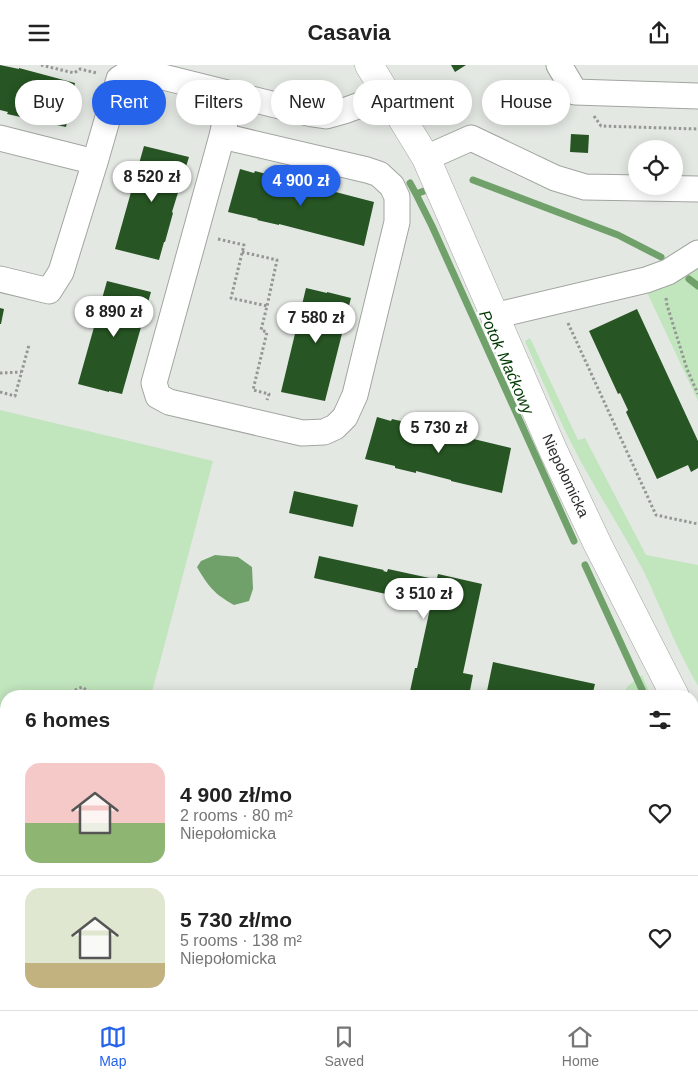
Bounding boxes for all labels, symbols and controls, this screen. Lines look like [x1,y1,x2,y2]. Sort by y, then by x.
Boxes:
icon: menu [25,19,53,47]
icon: share [645,19,673,47]
text: Casavia [307,20,391,45]
chip: Buy [15,80,82,125]
chip: Rent [92,80,166,125]
chip: Filters [176,80,261,125]
chip: New [271,80,343,125]
chip: Apartment [353,80,472,125]
chip: House [482,80,570,125]
map controls [628,140,683,195]
button: locate [628,140,683,195]
pin: 8 520 zł [100,161,204,203]
pin: 4 900 zł [249,165,353,207]
text: 8 520 zł [124,168,180,185]
text: 4 900 zł [273,172,329,189]
pin: 8 890 zł [62,295,166,338]
pin: 7 580 zł [264,301,368,344]
text: 8 890 zł [86,303,142,320]
water label: Potok Maćkowy [476,308,537,418]
text: 7 580 zł [288,309,344,326]
pin: 5 730 zł [387,411,491,454]
text: 5 730 zł [411,419,467,436]
street label: Niepołomicka [539,431,593,520]
pin: 3 510 zł [372,577,476,620]
text: 3 510 zł [396,585,452,602]
icon: filters [646,706,674,734]
text: 6 homes [25,708,110,731]
icon: home [65,783,125,843]
text: 4 900 zł/mo [180,783,292,806]
icon: heart [646,799,674,827]
text: 2 rooms · 80 m² [180,807,293,824]
text: Niepołomicka [180,825,276,842]
icon: home [65,908,125,968]
text: 5 730 zł/mo [180,908,292,931]
icon: heart [646,924,674,952]
text: 5 rooms · 138 m² [180,932,302,949]
text: Niepołomicka [180,950,276,967]
tab: Map [99,1023,127,1069]
tab: Saved [324,1023,364,1069]
tab: Home [562,1023,599,1069]

